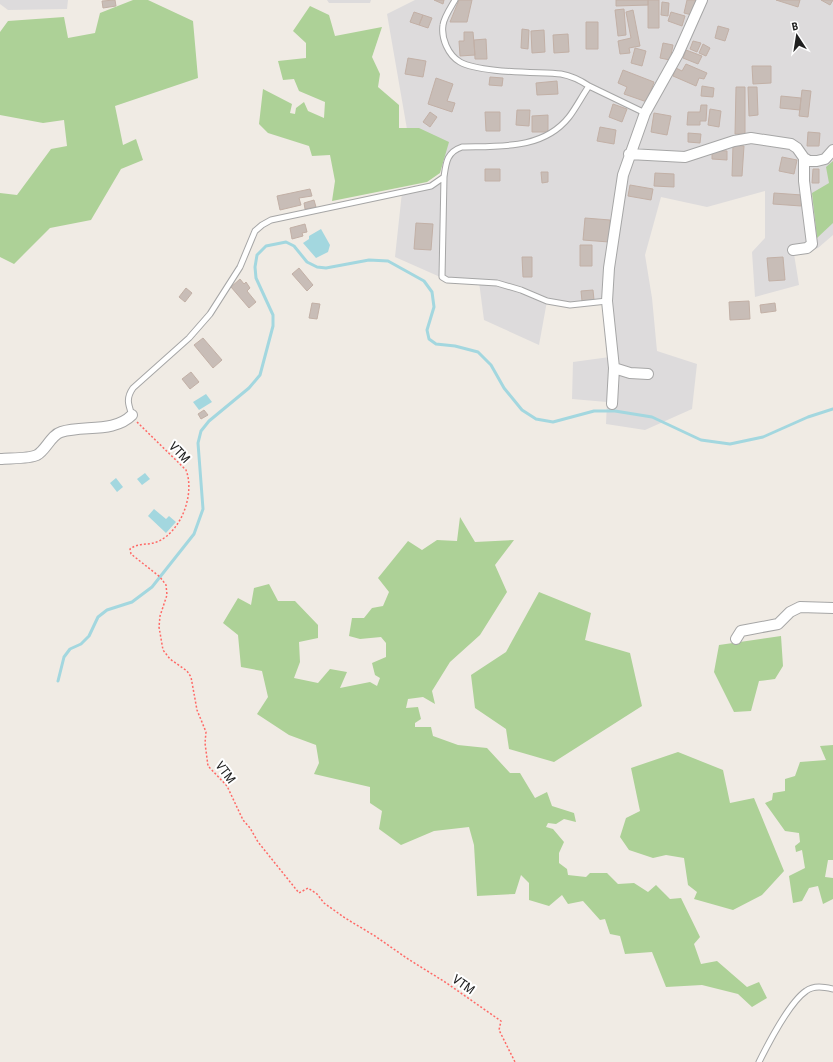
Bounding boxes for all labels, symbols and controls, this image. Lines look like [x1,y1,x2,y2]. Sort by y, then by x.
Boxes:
north arrow [777,16,817,56]
text: B [791,20,799,34]
street label: VTM [166,439,193,466]
street label: VTM [212,758,239,786]
street label: VTM [450,971,478,997]

